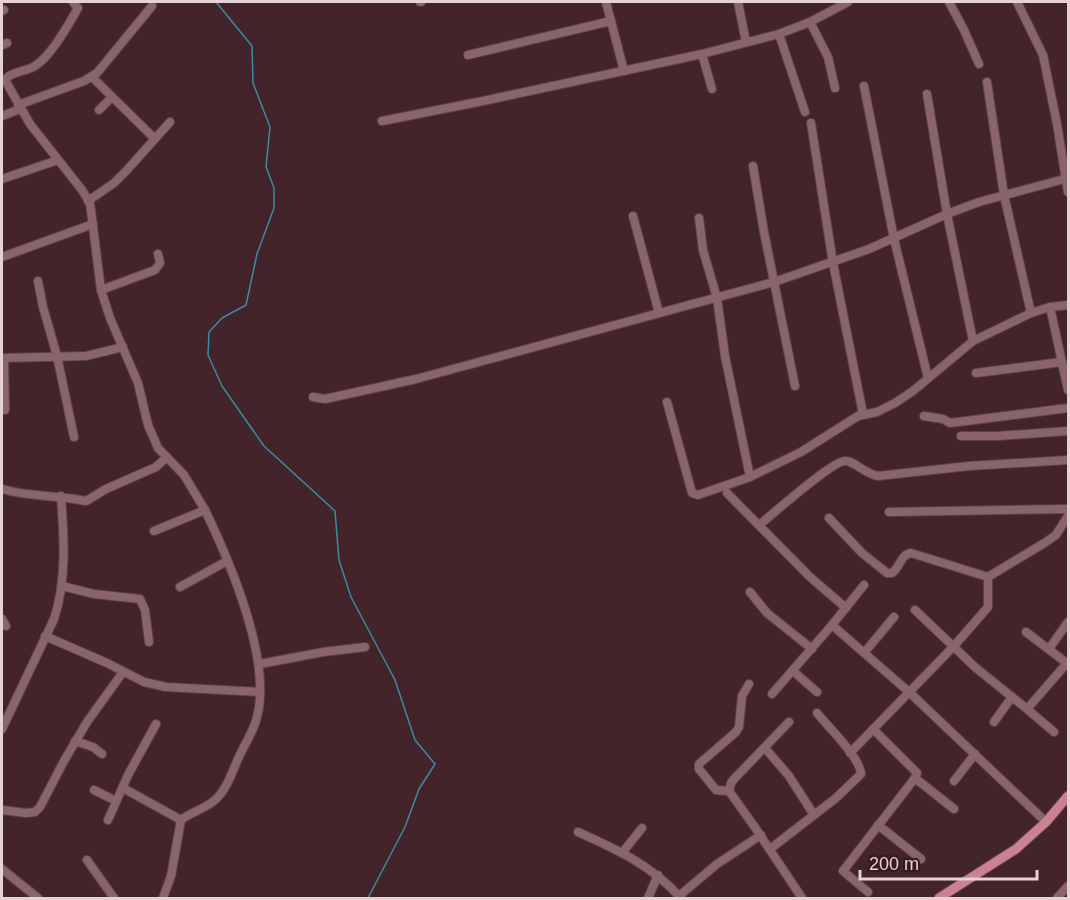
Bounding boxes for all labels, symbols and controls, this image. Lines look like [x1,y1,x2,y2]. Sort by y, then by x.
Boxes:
scale bar [860,843,1037,881]
text: 200 m [869,854,919,874]

